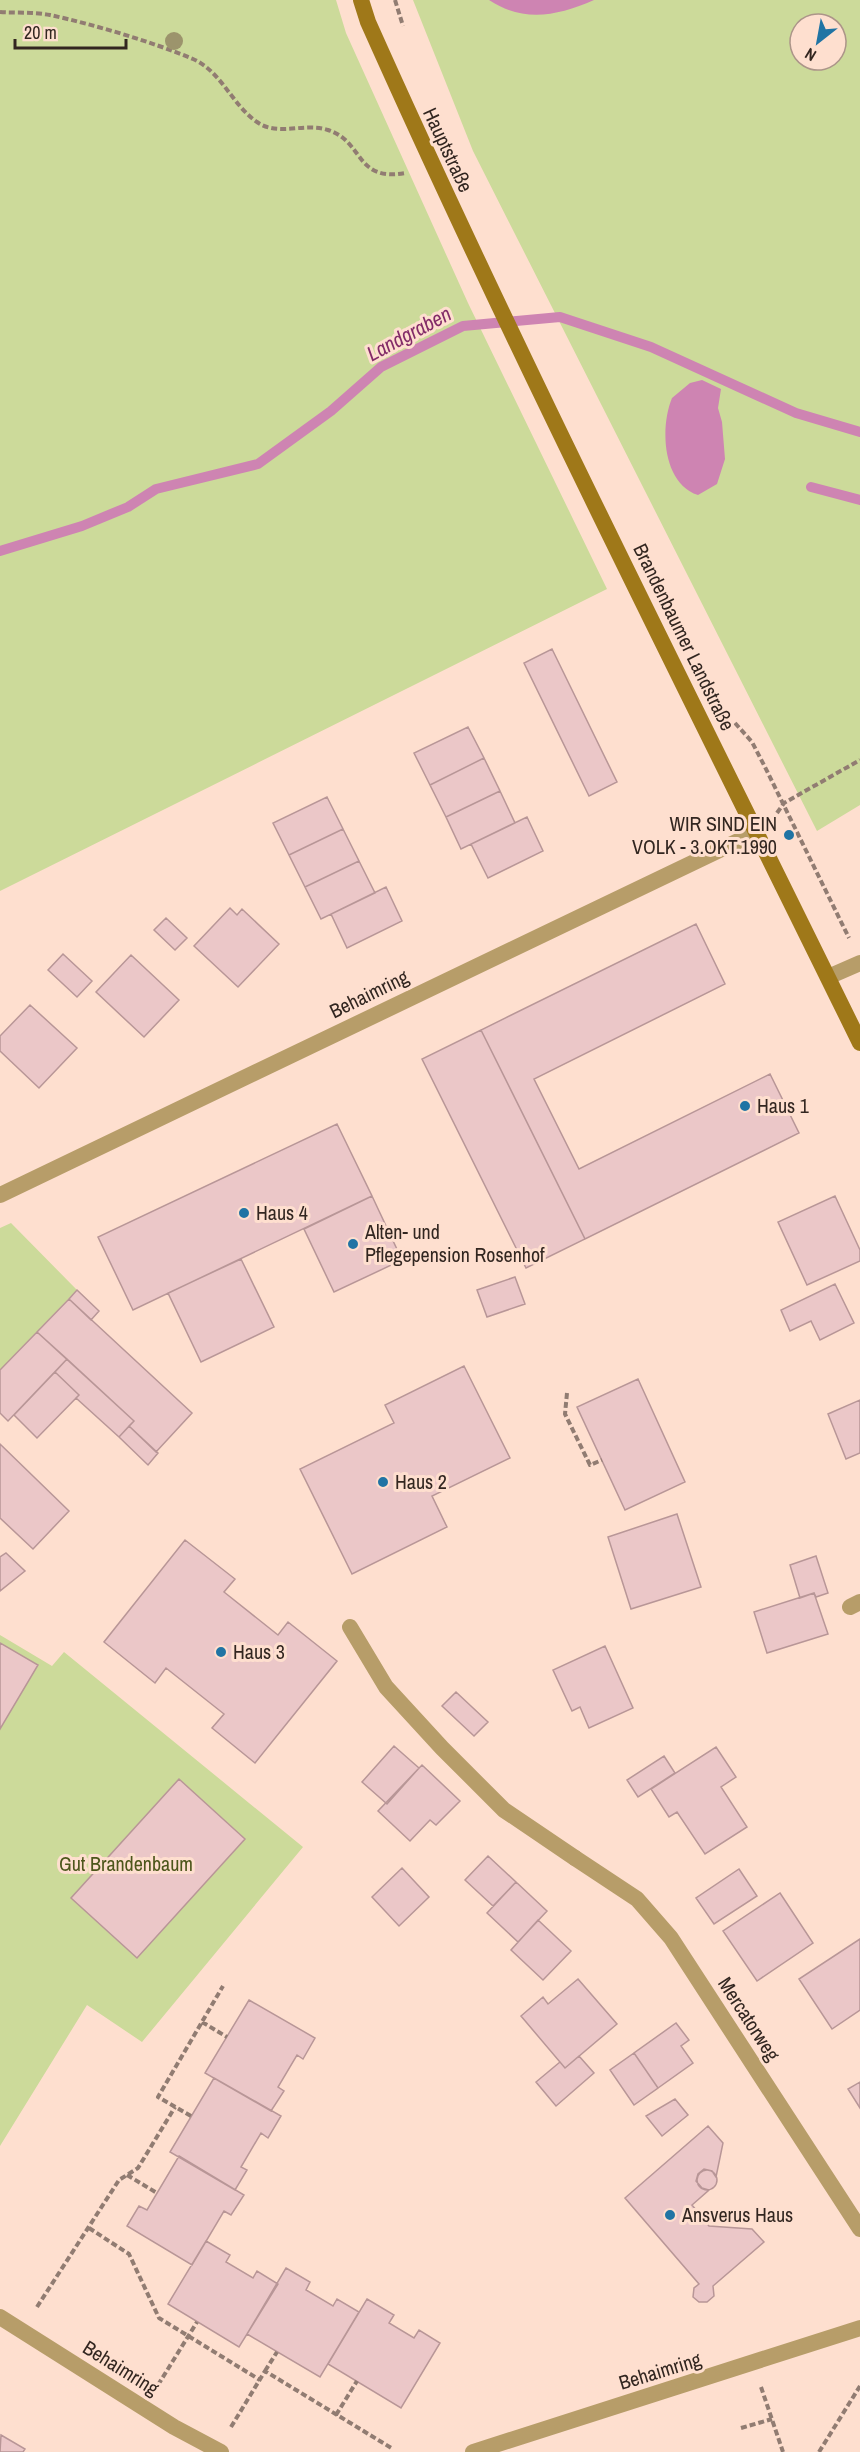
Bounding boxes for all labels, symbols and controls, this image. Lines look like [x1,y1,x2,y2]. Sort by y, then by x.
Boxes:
scale bar [15,12,126,50]
north arrow [788,12,848,72]
text: 20 m [24,20,57,45]
text: N [801,43,820,67]
street label: Hauptstraße [417,103,480,196]
water label: Landgraben [361,299,456,368]
street label: Brandenbaumer Landstraße [627,539,742,735]
place label: WIR SIND EIN VOLK - 3.OKT.1990 [632,810,777,860]
marker: WIR SIND EIN VOLK - 3.OKT.1990 [782,828,796,842]
street label: Behaimring [325,963,413,1024]
place label: Haus 1 [757,1092,809,1119]
marker: Haus 1 [738,1099,752,1113]
place label: Haus 4 [256,1199,308,1226]
marker: Haus 4 [237,1206,251,1220]
place label: Alten- und Pflegepension Rosenhof [364,1218,545,1268]
marker: Alten- und Pflegepension Rosenhof [346,1237,360,1251]
place label: Haus 2 [395,1468,447,1495]
marker: Haus 2 [376,1475,390,1489]
place label: Haus 3 [233,1638,285,1665]
marker: Haus 3 [214,1645,228,1659]
park label: Gut Brandenbaum [59,1850,193,1877]
street label: Mercatorweg [712,1972,787,2066]
place label: Ansverus Haus [681,2201,793,2228]
marker: Ansverus Haus [663,2208,677,2222]
street label: Behaimring [78,2334,164,2401]
street label: Behaimring [615,2345,704,2396]

